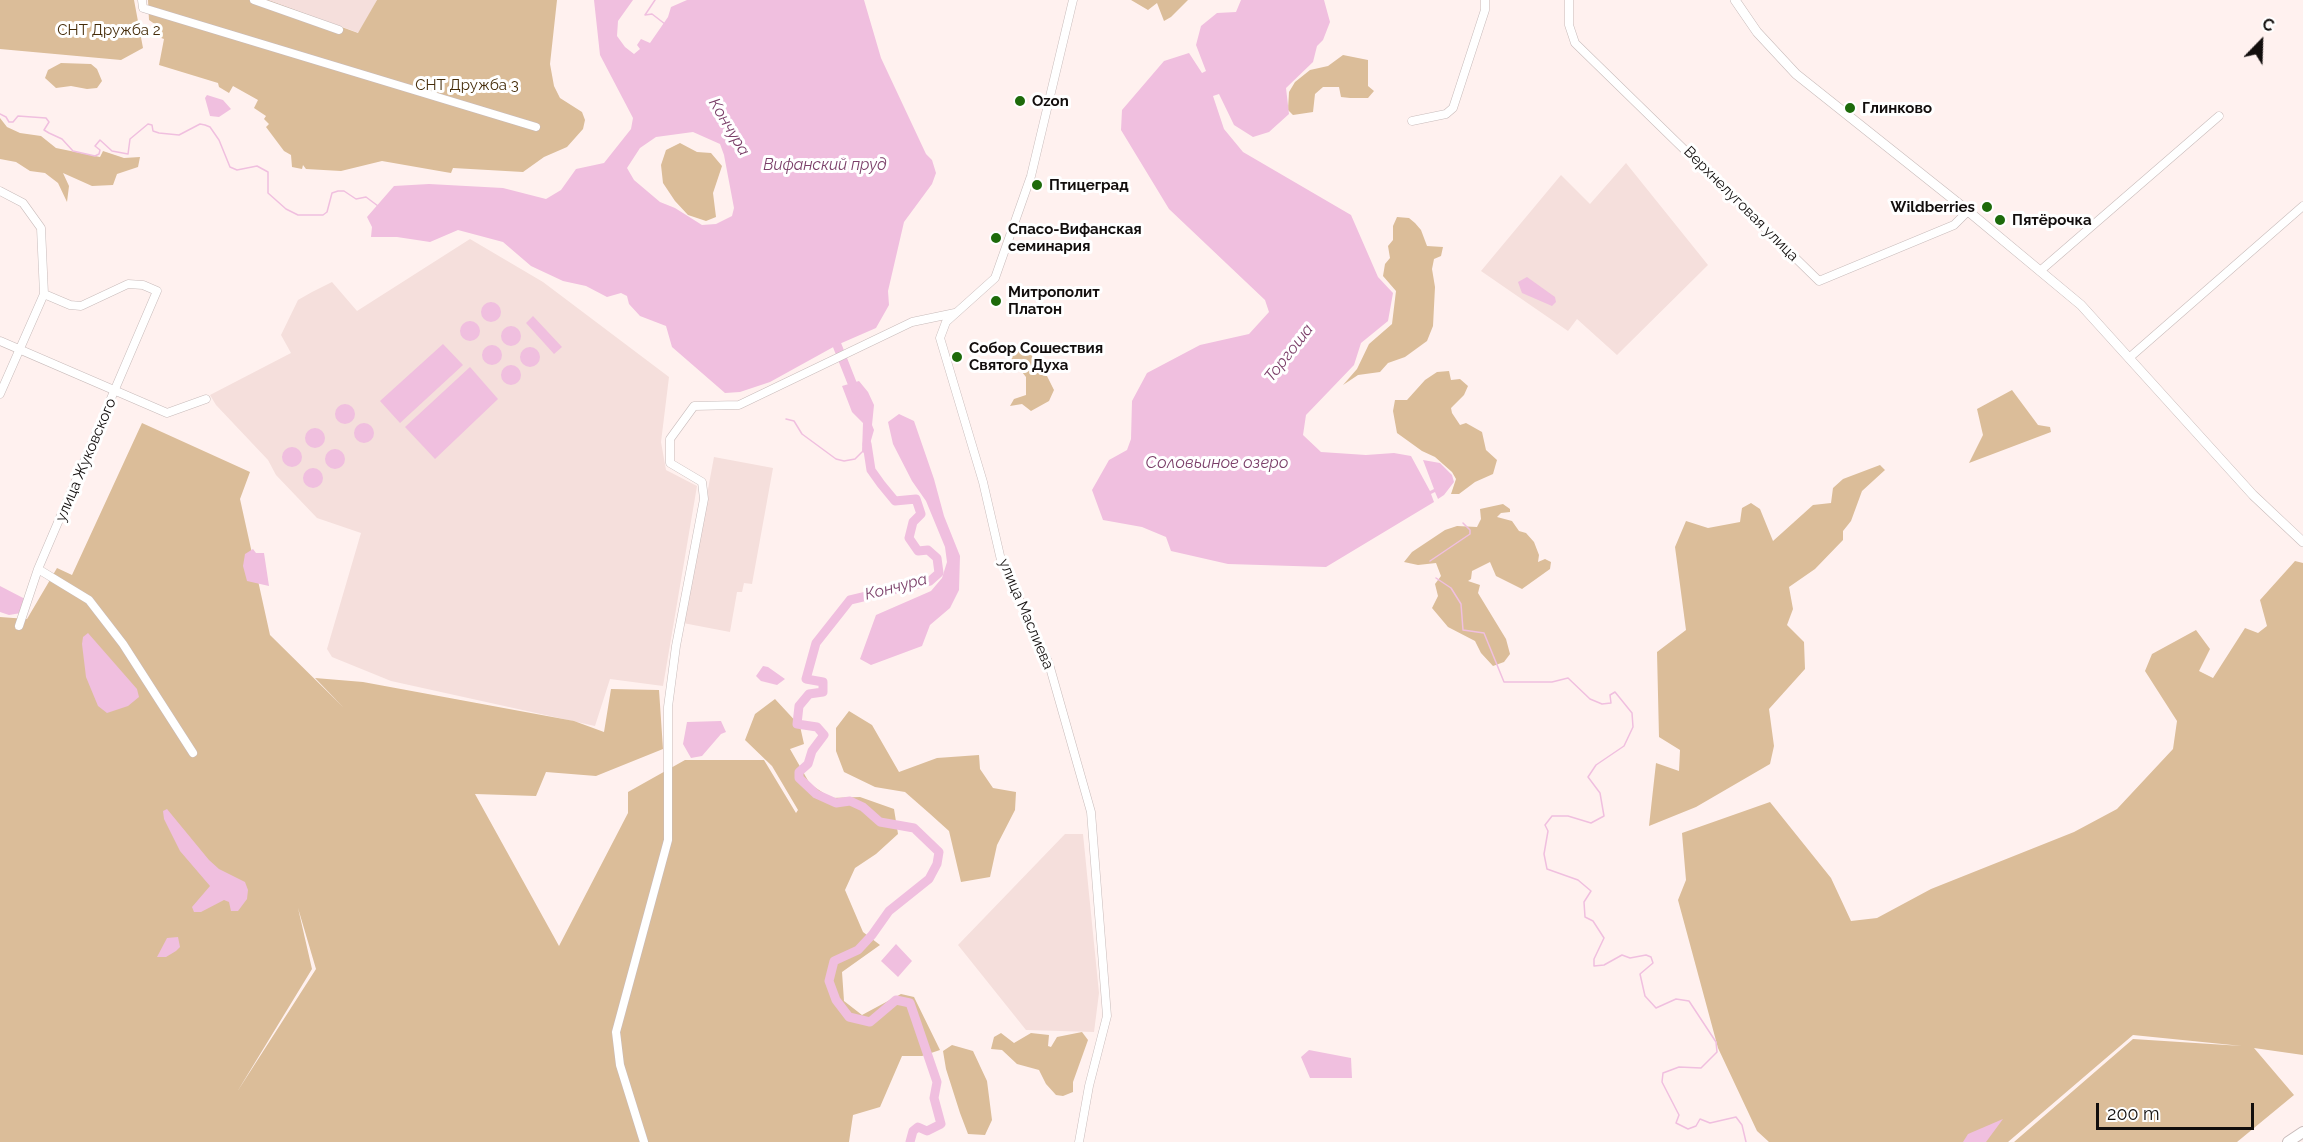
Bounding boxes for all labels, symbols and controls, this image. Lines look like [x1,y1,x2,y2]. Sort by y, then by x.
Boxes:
north arrow [2231,12,2291,72]
text: С [2259,14,2277,36]
park label: СНТ Дружба 2 [57,21,161,39]
park label: СНТ Дружба 3 [415,76,519,94]
place label: Ozon [1032,92,1069,110]
marker: Ozon [1013,94,1027,108]
water label: Кончура [704,95,754,159]
place label: Глинково [1862,99,1932,117]
marker: Глинково [1843,101,1857,115]
street label: Верхнелуговая улица [1680,143,1802,265]
water label: Вифанский пруд [763,155,887,175]
place label: Птицеград [1049,176,1129,194]
marker: Птицеград [1030,178,1044,192]
place label: Wildberries [1891,198,1975,216]
marker: Wildberries [1980,200,1994,214]
place label: Пятёрочка [2012,211,2092,229]
marker: Пятёрочка [1993,213,2007,227]
place label: Спасо-Вифанская семинария [1008,220,1142,255]
marker: Спасо-Вифанская семинария [989,231,1003,245]
place label: Митрополит Платон [1008,283,1100,318]
marker: Митрополит Платон [989,294,1003,308]
water label: Торгоша [1261,320,1317,386]
place label: Собор Сошествия Святого Духа [969,339,1103,374]
marker: Собор Сошествия Святого Духа [950,350,964,364]
street label: улица Жуковского [52,395,120,525]
water label: Соловьиное озеро [1146,453,1288,473]
street label: улица Маслиева [995,556,1057,672]
water label: Кончура [863,570,929,604]
scale bar [2099,1091,2256,1129]
text: 200 m [2107,1103,2160,1124]

